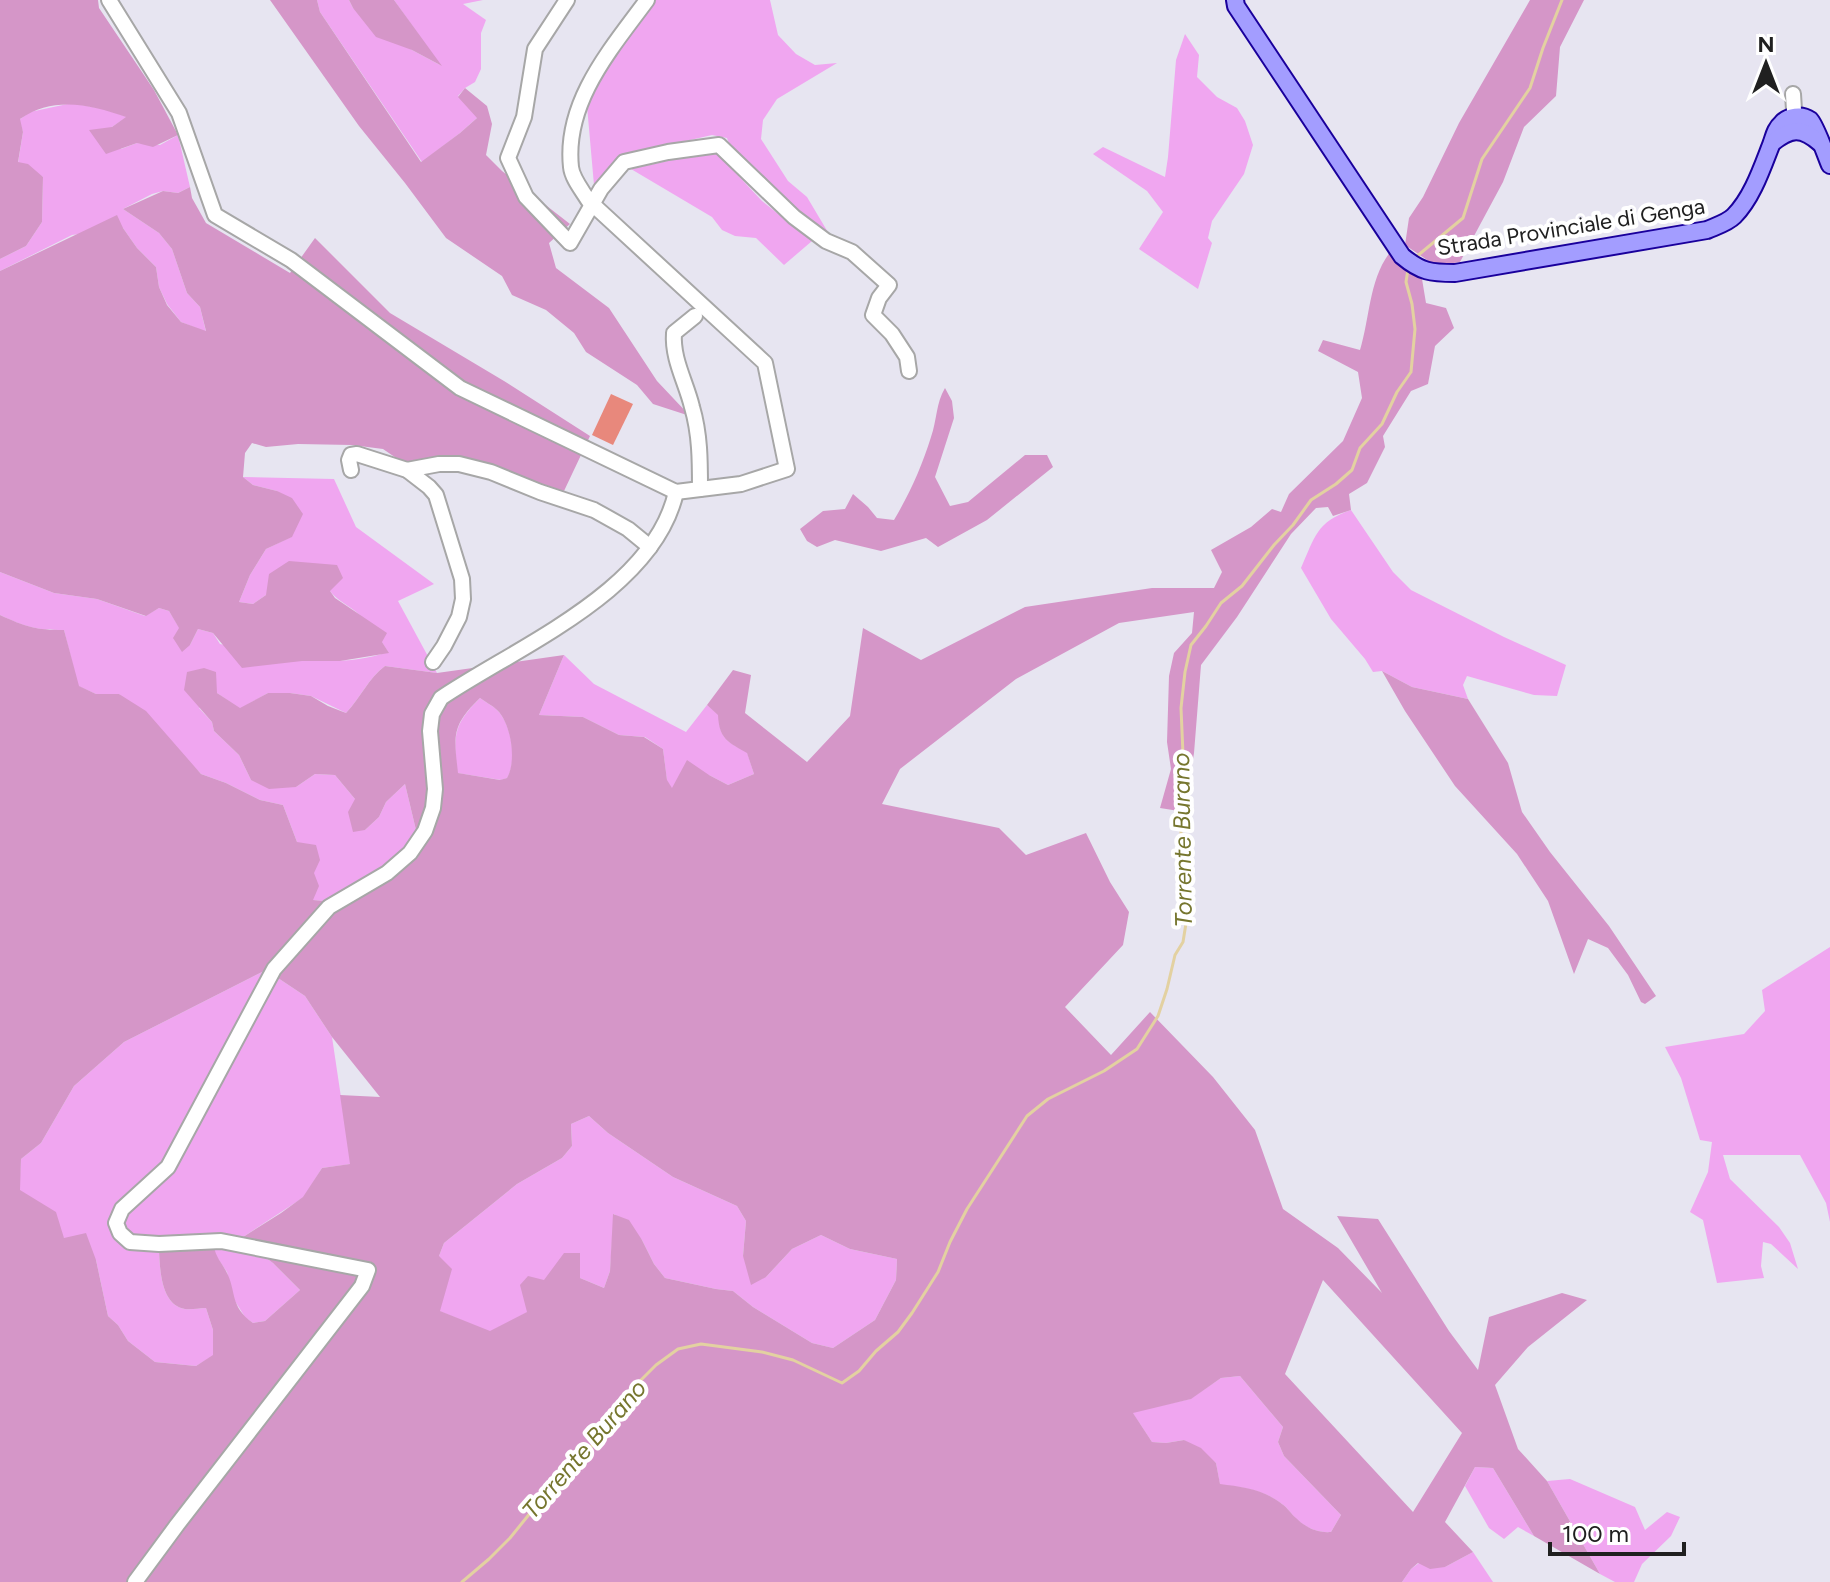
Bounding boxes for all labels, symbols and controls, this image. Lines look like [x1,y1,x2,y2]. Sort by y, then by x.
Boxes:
north arrow [1726,24,1806,104]
text: N [1757,31,1775,58]
street label: Strada Provinciale di Genga [1435,193,1707,261]
water label: Torrente Burano [1166,752,1198,927]
water label: Torrente Burano [516,1374,652,1524]
scale bar [1550,1506,1684,1556]
text: 100 m [1562,1519,1629,1548]

